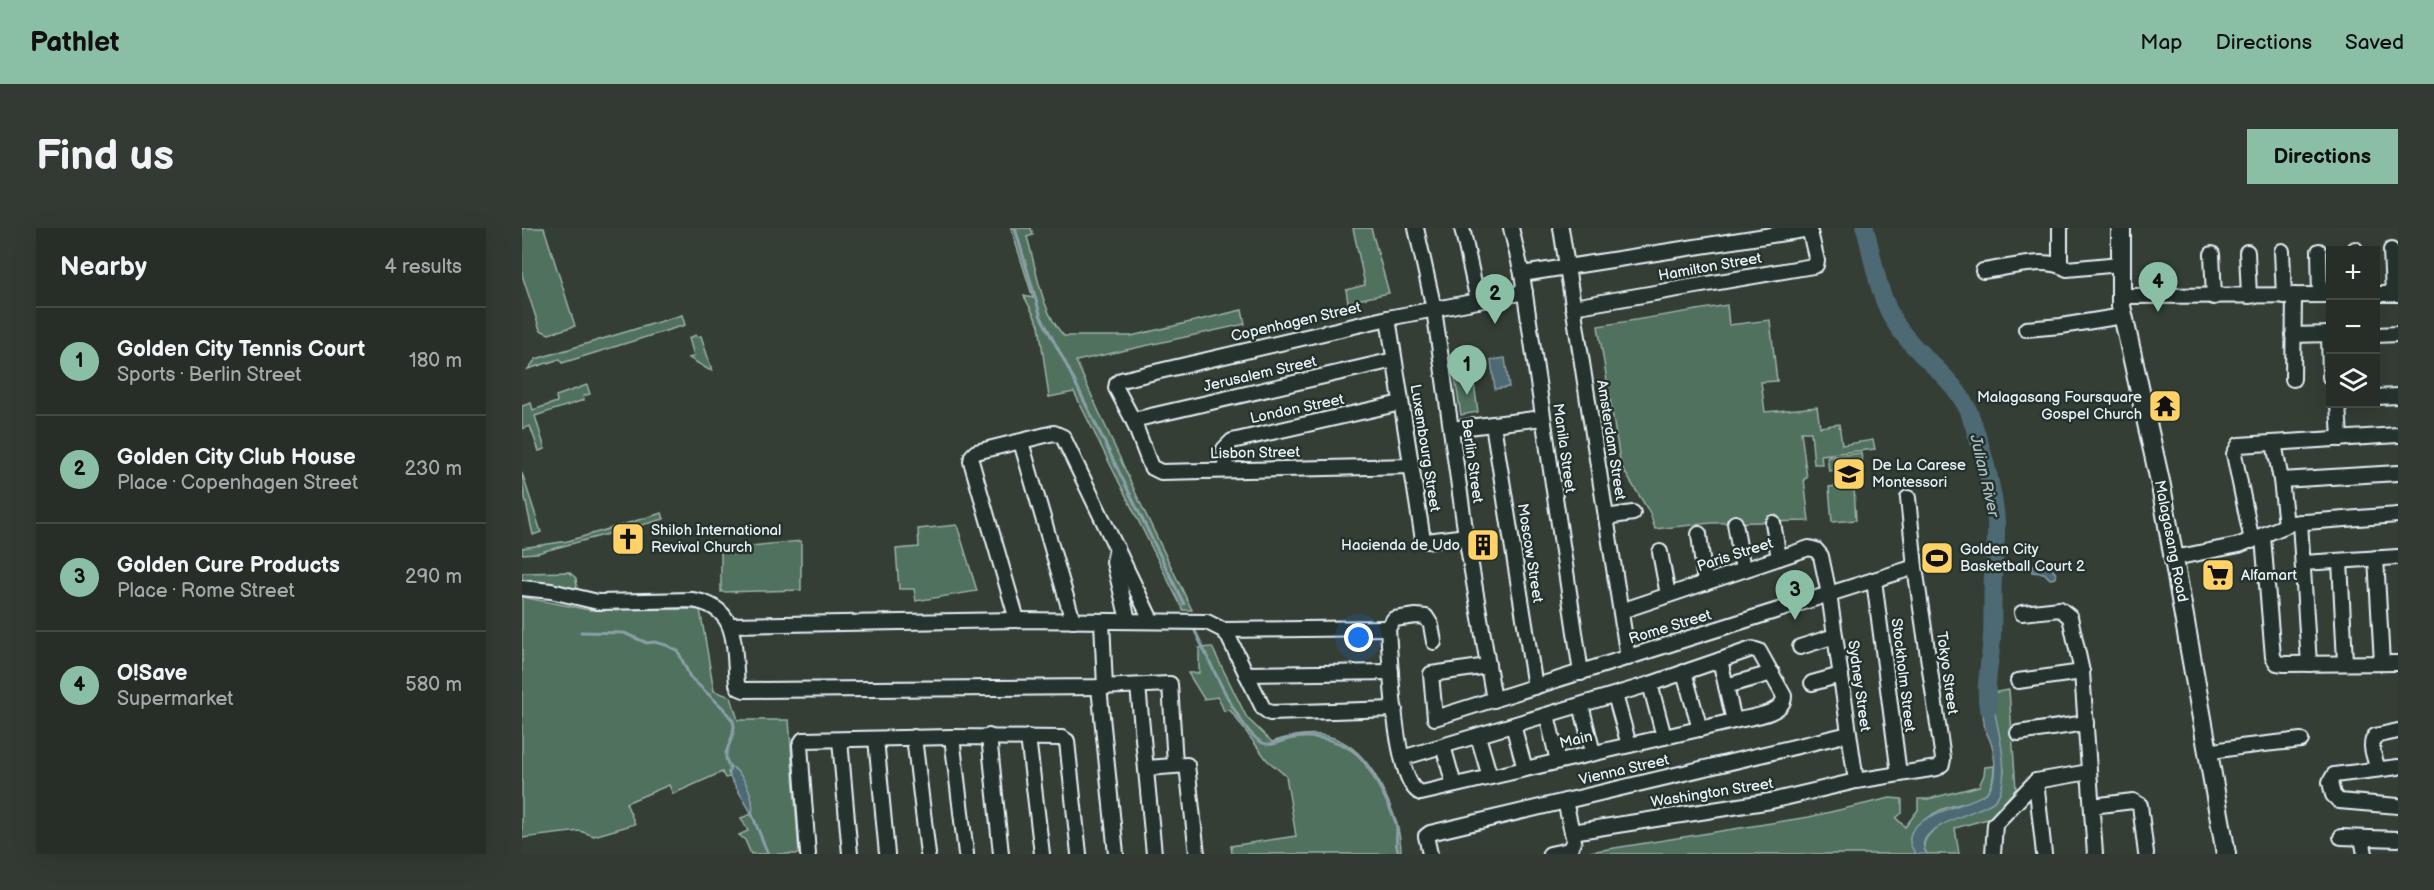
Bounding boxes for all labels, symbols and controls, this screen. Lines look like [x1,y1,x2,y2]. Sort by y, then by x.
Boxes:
text: Pathlet [30,26,119,59]
text: Map [2140,30,2183,55]
text: Directions [2216,30,2312,55]
text: Saved [2345,30,2404,55]
button: Directions [2247,129,2398,184]
text: Find us [36,131,174,182]
map controls [2326,246,2380,408]
button: + [2326,246,2380,300]
street label: Hamilton Street [1657,248,1764,285]
text: Nearby [60,252,147,283]
text: 4 results [384,255,462,279]
pin: 4 [2138,262,2178,312]
pin: 2 [1476,274,1514,324]
street label: Copenhagen Street [1229,298,1363,346]
button: − [2326,300,2380,354]
text: Golden City Tennis Court [117,336,365,363]
pin: 1 [1448,346,1486,395]
text: 1 [75,349,84,373]
text: 180 m [409,349,462,373]
street label: Jerusalem Street [1202,352,1319,396]
button: layers [2326,354,2380,408]
text: Sports · Berlin Street [117,363,302,387]
street label: Amsterdam Street [1592,378,1630,502]
street label: Luxembourg Street [1406,383,1445,514]
place label: Malagasang Foursquare Gospel Church [1977,388,2142,424]
temple icon: Malagasang Foursquare Gospel Church [2147,388,2183,424]
street label: London Street [1248,390,1346,428]
street label: Manila Street [1548,402,1580,494]
street label: Berlin Street [1457,418,1487,505]
water label: Julian River [1965,432,2003,520]
street label: Lisbon Street [1210,443,1301,463]
text: Golden City Club House [117,444,356,471]
school or university icon: De La Carese Montessori [1831,456,1867,492]
place label: De La Carese Montessori [1872,456,1966,492]
text: 2 [74,457,85,481]
text: 230 m [405,457,462,481]
text: Place · Copenhagen Street [117,471,358,495]
street label: Malagasang Road [2150,478,2192,604]
street label: Moscow Street [1513,502,1547,604]
church icon: Shiloh International Revival Church [610,521,646,557]
place label: Shiloh International Revival Church [651,521,781,557]
building icon: Hacienda de Udo [1465,527,1501,563]
street label: Paris Street [1695,534,1776,576]
place label: Hacienda de Udo [1341,536,1460,555]
sports icon: Golden City Basketball Court 2 [1919,540,1955,576]
place label: Golden City Basketball Court 2 [1960,540,2085,576]
text: Golden Cure Products [117,552,340,579]
supermarket icon: Alfamart [2200,557,2236,593]
text: 3 [74,565,85,589]
text: 290 m [405,565,462,589]
place label: Alfamart [2241,566,2298,585]
pin: 3 [1776,570,1814,620]
text: Place · Rome Street [117,579,295,603]
street label: Rome Street [1626,605,1714,649]
street label: Stockholm Street [1887,617,1919,733]
your location [1344,623,1373,652]
street label: Tokyo Street [1932,630,1962,716]
street label: Sydney Street [1843,639,1875,733]
text: O!Save [117,660,188,687]
text: 4 [74,673,85,697]
text: 580 m [405,673,462,697]
text: Supermarket [117,687,233,711]
street label: Main [1558,727,1594,753]
street label: Vienna Street [1577,750,1671,790]
street label: Washington Street [1649,774,1775,812]

